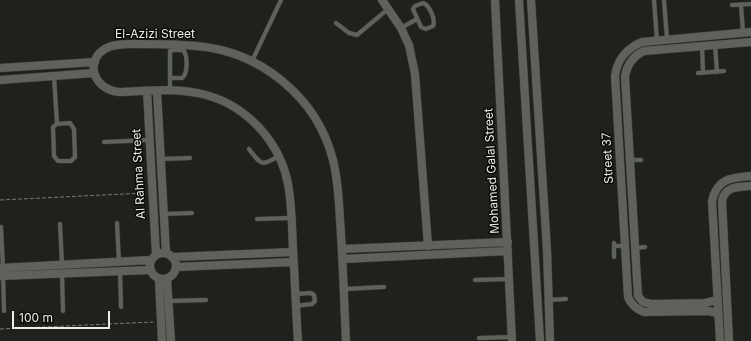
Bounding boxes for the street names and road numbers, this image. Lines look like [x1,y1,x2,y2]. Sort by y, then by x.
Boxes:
street label: El-Azizi Street [115,27,195,41]
street label: Mohamed Galal Street [482,108,502,234]
street label: Al Rahma Street [129,128,149,220]
street label: Street 37 [599,132,617,184]

